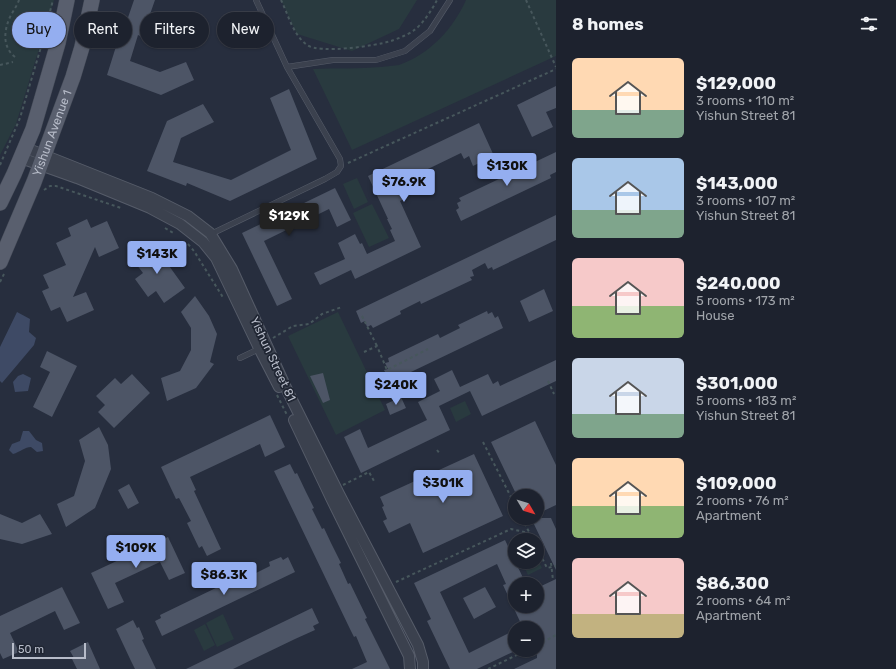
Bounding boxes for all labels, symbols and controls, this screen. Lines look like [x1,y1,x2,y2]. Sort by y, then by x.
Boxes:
chip: Buy [12,12,66,48]
chip: Rent [74,12,132,48]
chip: Filters [140,12,209,48]
chip: New [217,12,274,48]
icon: filters [858,13,880,35]
text: 8 homes [572,14,644,34]
text: $129,000 [696,73,776,93]
icon: home [604,74,652,122]
street label: Yishun Avenue 1 [30,88,75,178]
text: 3 rooms · 110 m² [696,93,794,108]
text: Yishun Street 81 [696,108,795,123]
pin: $130K [479,153,535,187]
text: $130K [486,158,528,173]
pin: $76.9K [371,169,437,203]
text: $143,000 [696,173,778,193]
text: $76.9K [382,174,426,189]
icon: home [604,174,652,222]
text: 3 rooms · 107 m² [696,193,795,208]
pin: $129K [261,203,317,237]
text: $129K [269,208,309,223]
text: Yishun Street 81 [696,208,795,223]
pin: $143K [129,241,185,275]
text: $143K [136,246,178,261]
text: $240,000 [696,273,781,293]
icon: home [604,274,652,322]
text: 5 rooms · 173 m² [696,293,795,308]
text: House [696,308,734,323]
street label: Yishun Street 81 [247,314,299,404]
pin: $240K [368,372,424,406]
text: $301,000 [696,373,778,393]
icon: home [604,374,652,422]
text: $240K [374,377,418,392]
text: 5 rooms · 183 m² [696,393,796,408]
text: Yishun Street 81 [696,408,795,423]
pin: $301K [415,470,471,504]
text: $109,000 [696,473,777,493]
icon: home [604,474,652,522]
text: $301K [422,475,464,490]
north arrow [508,489,544,525]
map controls [508,489,544,657]
text: 2 rooms · 76 m² [696,493,789,508]
text: Apartment [696,508,761,523]
button: layers [508,533,544,569]
pin: $109K [108,535,164,569]
text: $109K [116,540,156,555]
pin: $86.3K [191,562,257,596]
text: $86.3K [201,567,247,582]
text: $86,300 [696,573,769,593]
icon: home [604,574,652,622]
button: + [508,577,544,613]
text: 2 rooms · 64 m² [696,593,791,608]
text: Apartment [696,608,761,623]
button: − [508,621,544,657]
scale bar [12,641,86,660]
text: 50 m [18,643,44,656]

